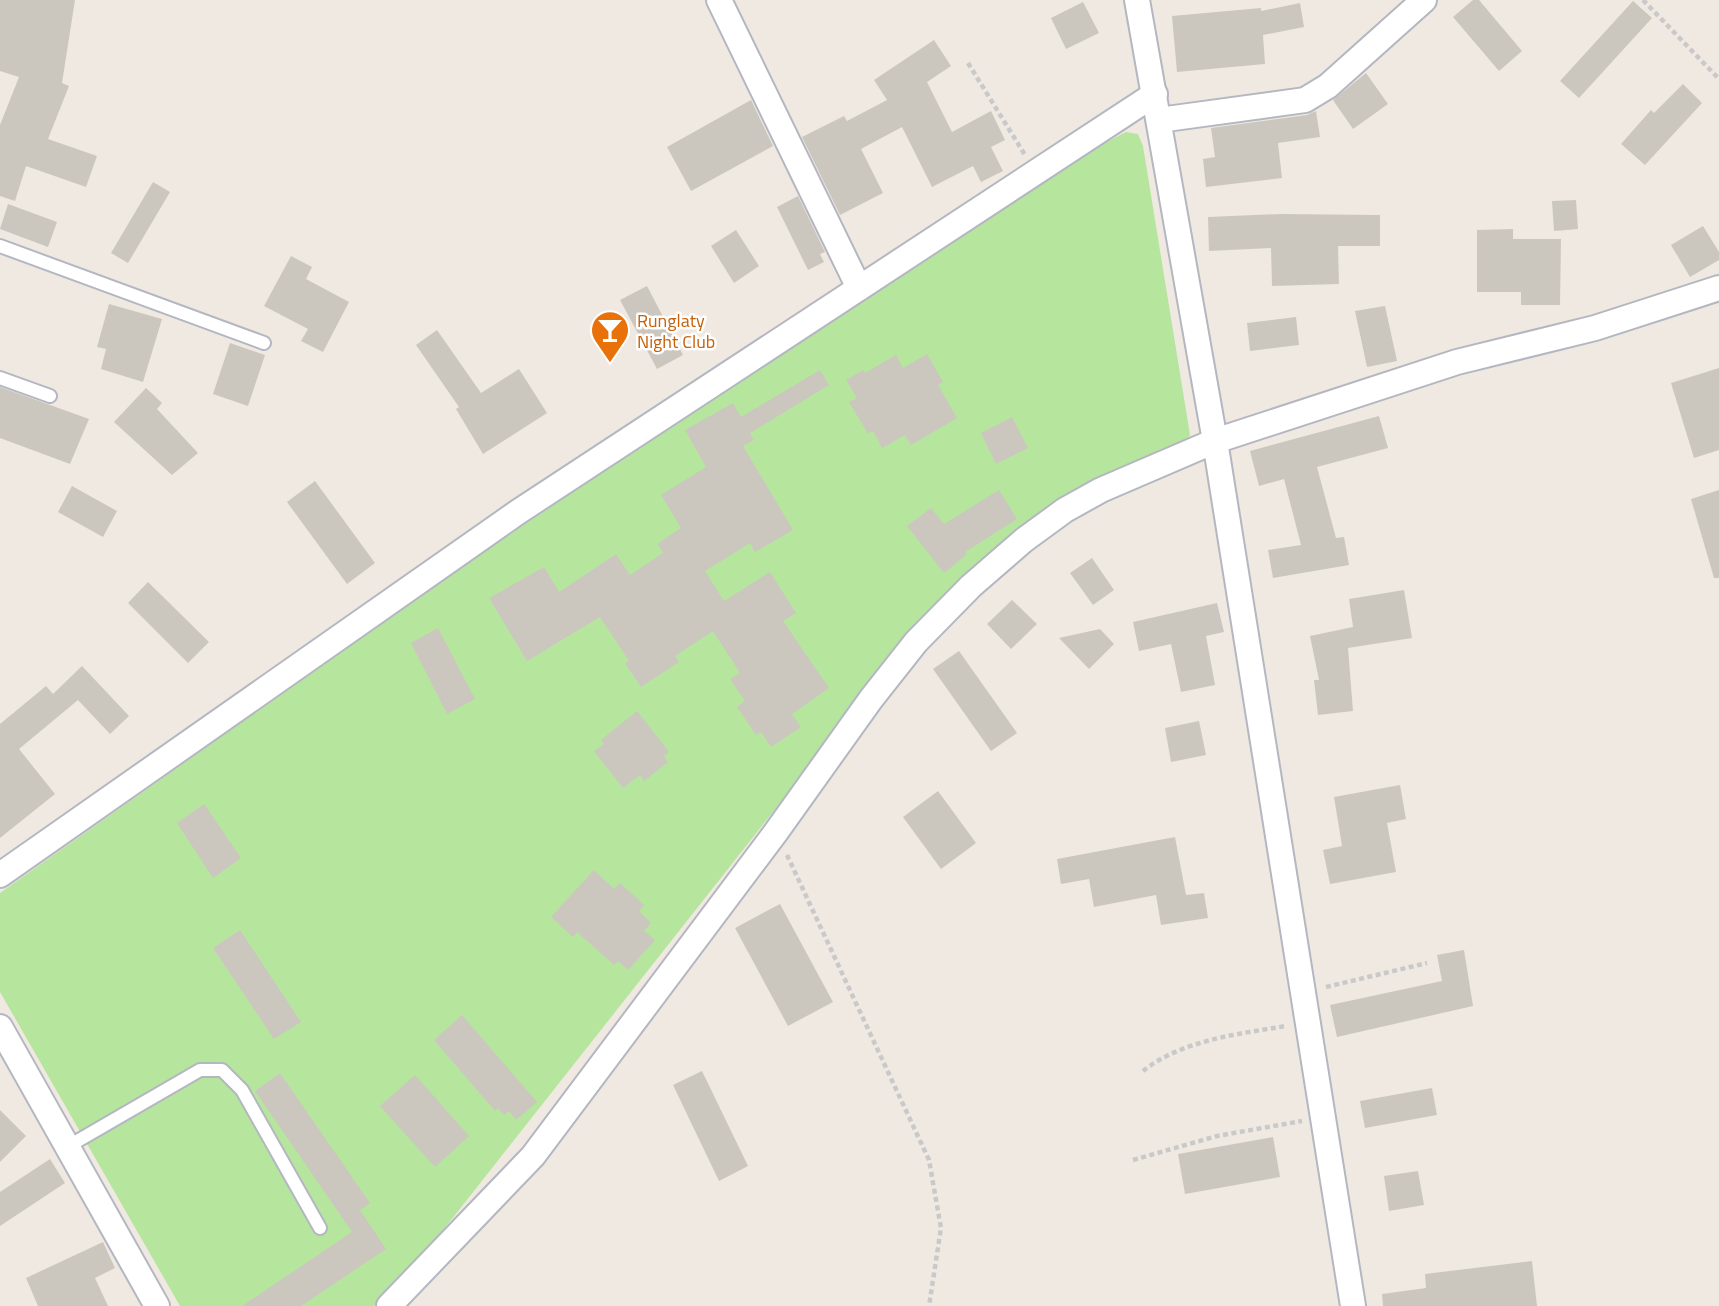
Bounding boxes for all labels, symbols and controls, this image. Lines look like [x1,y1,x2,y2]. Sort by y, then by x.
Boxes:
place label: Runglaty Night Club [637,307,715,355]
bar icon: Runglaty Night Club [589,309,631,364]

